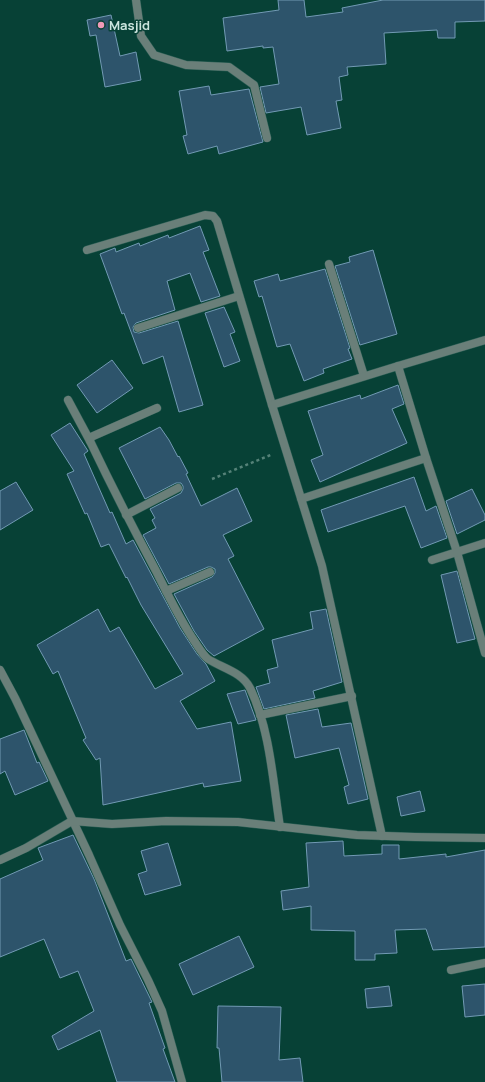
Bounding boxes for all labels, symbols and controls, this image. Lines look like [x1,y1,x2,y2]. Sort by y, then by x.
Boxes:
place label: Masjid [109,16,150,34]
marker: Masjid [96,20,106,30]

